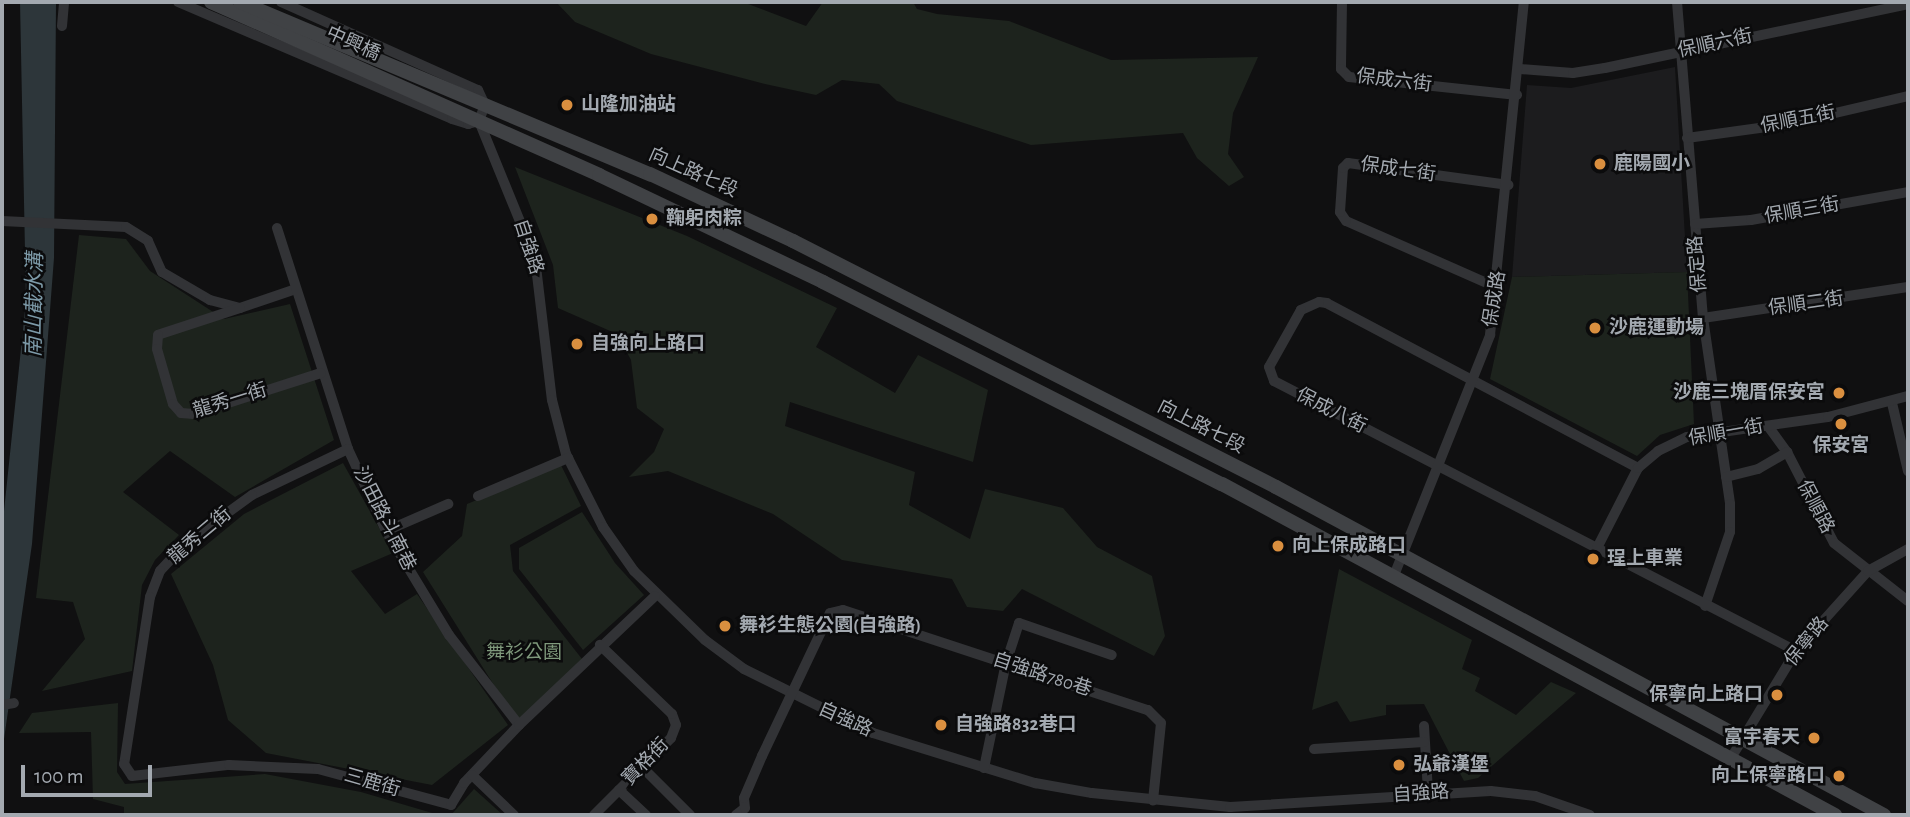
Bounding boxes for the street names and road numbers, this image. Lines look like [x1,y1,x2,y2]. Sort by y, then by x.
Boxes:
street label: 中興橋 [322,22,384,66]
street label: 保順六街 [1675,25,1755,63]
street label: 保成六街 [1355,65,1433,97]
street label: 保順五街 [1759,102,1837,138]
street label: 向上路七段 [645,143,741,203]
street label: 保成七街 [1359,153,1437,187]
street label: 保順三街 [1763,193,1841,229]
street label: 自強路 [508,216,548,278]
street label: 保定路 [1684,235,1712,293]
street label: 保成路 [1479,269,1511,329]
street label: 保順二街 [1767,287,1845,321]
street label: 龍秀一街 [190,379,270,423]
street label: 保成八街 [1292,384,1370,438]
street label: 向上路七段 [1154,395,1248,459]
street label: 保順一街 [1687,415,1765,451]
street label: 沙田路斗南巷 [348,463,420,575]
street label: 保順路 [1792,476,1838,538]
street label: 龍秀二街 [164,503,236,569]
street label: 保寧路 [1780,613,1834,671]
street label: 自強路780巷 [990,648,1094,702]
street label: 自強路 [814,698,876,742]
street label: 寶格街 [618,734,674,790]
street label: 三鹿街 [341,764,403,802]
street label: 自強路 [1392,781,1450,807]

